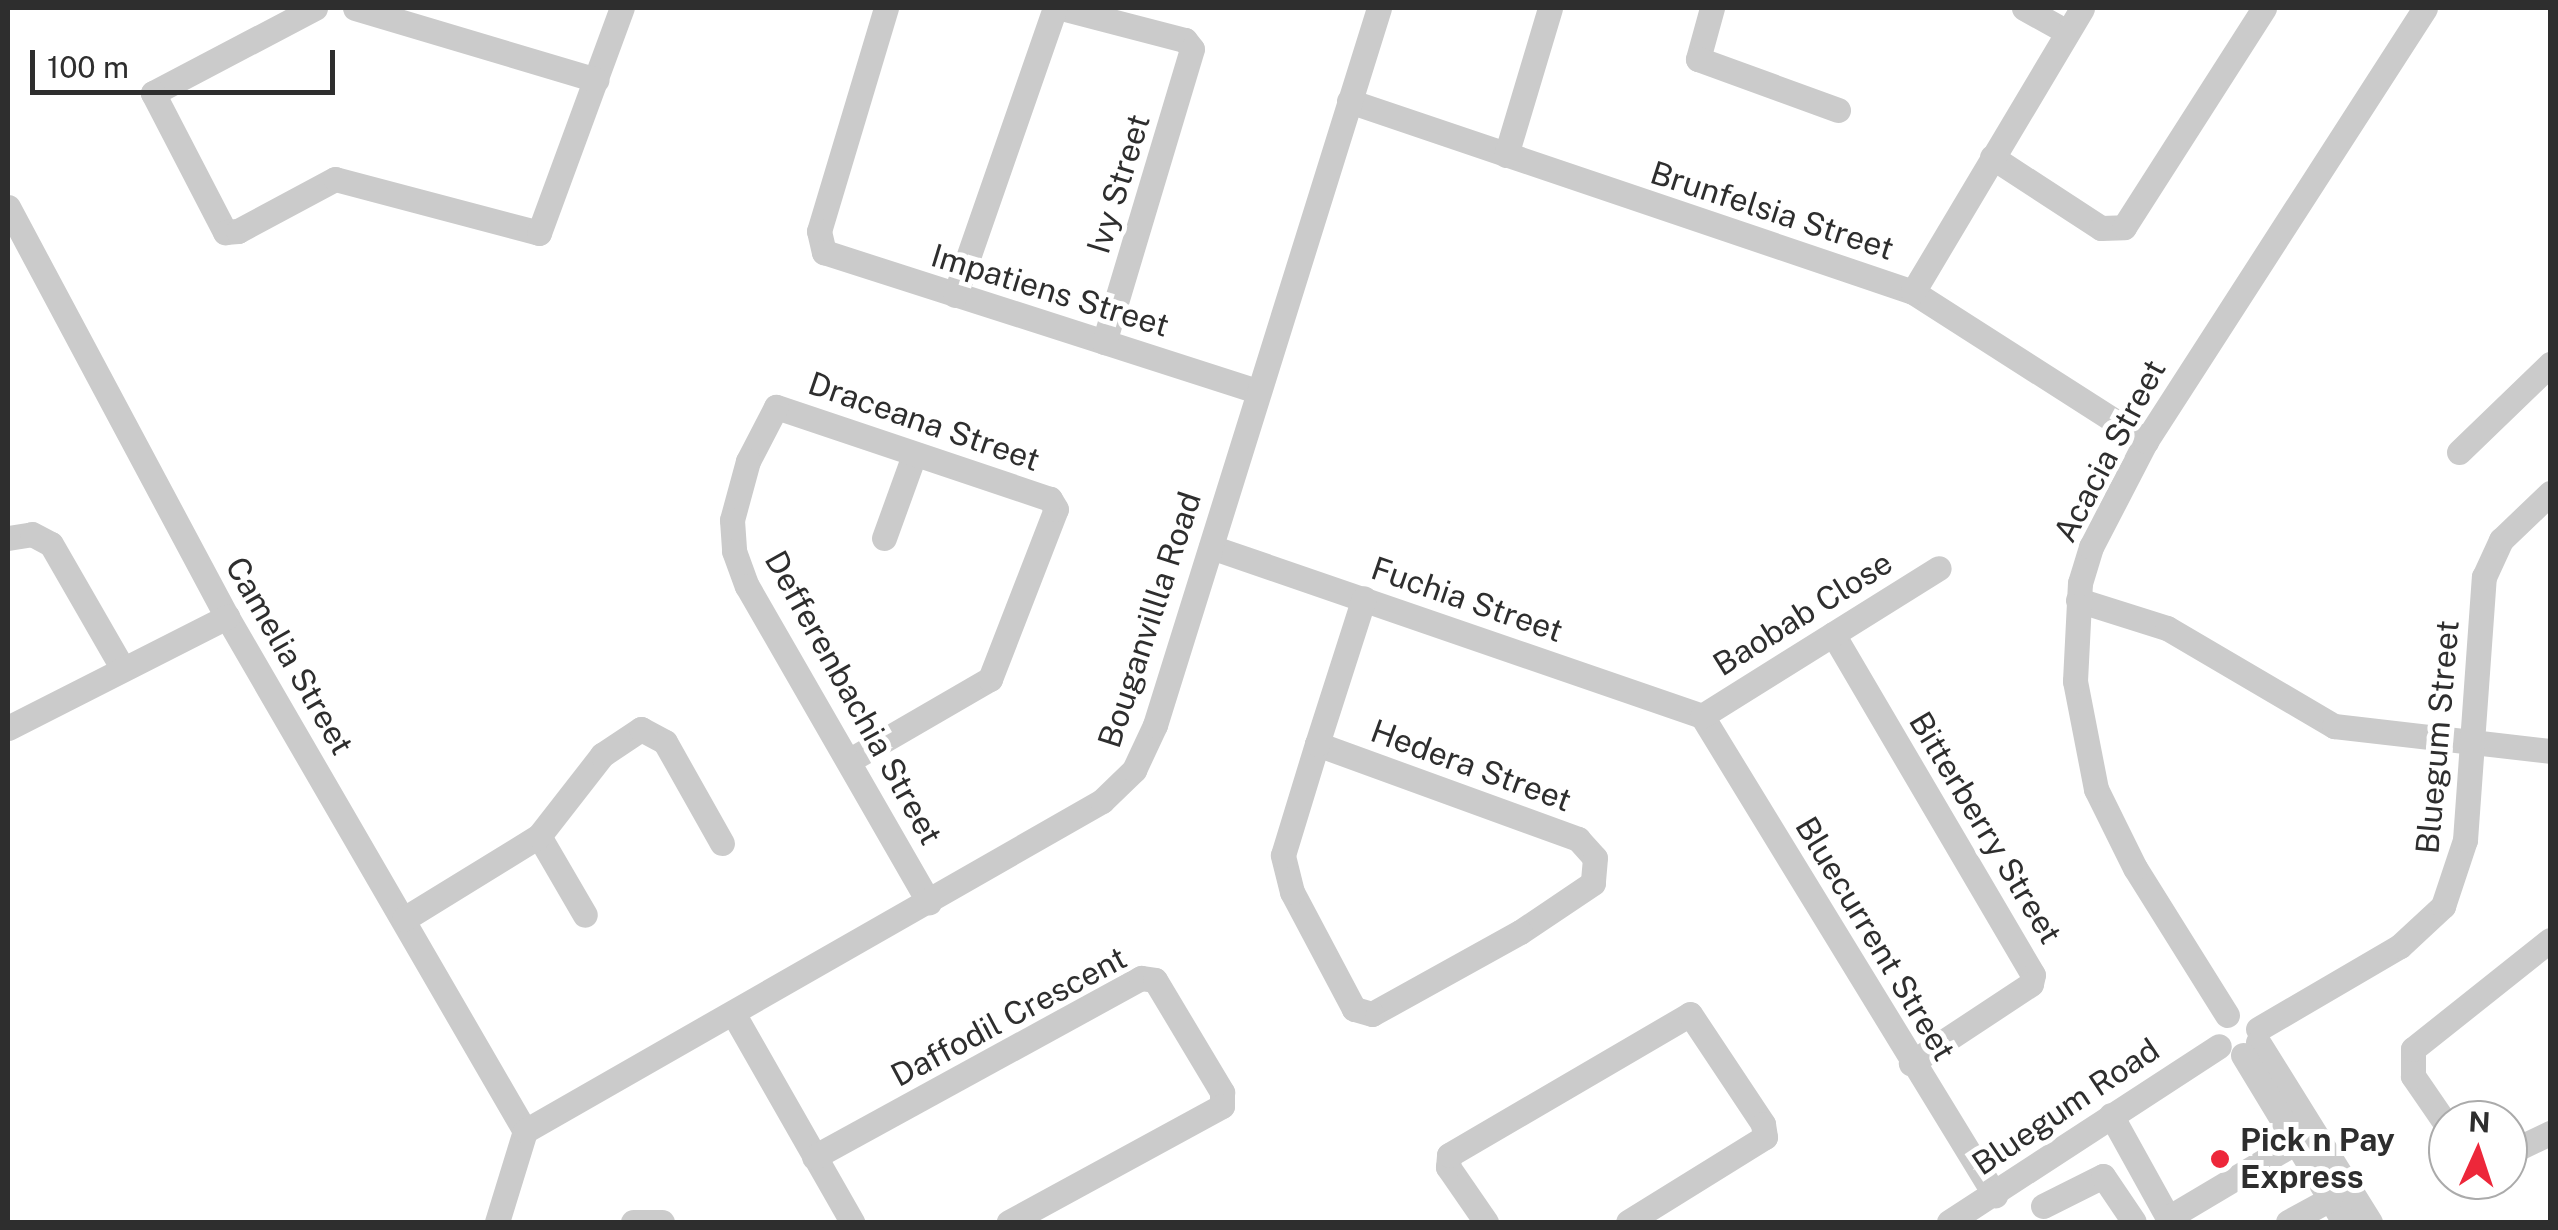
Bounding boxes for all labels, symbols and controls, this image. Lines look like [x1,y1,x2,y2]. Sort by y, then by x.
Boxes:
scale bar [35,30,340,92]
text: 100 m [47,49,129,85]
street label: Ivy Street [1080,110,1158,258]
street label: Brunfelsia Street [1645,154,1899,268]
street label: Impatiens Street [926,237,1174,345]
street label: Acacia Street [2046,353,2174,549]
street label: Draceana Street [803,364,1045,480]
street label: Bouganvillla Road [1091,487,1209,753]
street label: Defferenbachia Street [756,544,950,852]
street label: Baobab Close [1706,544,1900,684]
street label: Fuchia Street [1366,549,1568,651]
street label: Camelia Street [217,550,361,762]
street label: Bluegum Street [2409,619,2467,855]
street label: Bitterberry Street [1901,705,2069,951]
street label: Hedera Street [1366,712,1576,820]
street label: Bluecurrent Street [1787,810,1963,1068]
street label: Daffodil Crescent [885,939,1133,1095]
street label: Bluegum Road [1965,1030,2167,1184]
north arrow [2428,1100,2528,1200]
text: N [2468,1104,2491,1139]
place label: Pick n Pay Express [2240,1122,2395,1197]
marker: Pick n Pay Express [2209,1148,2231,1170]

